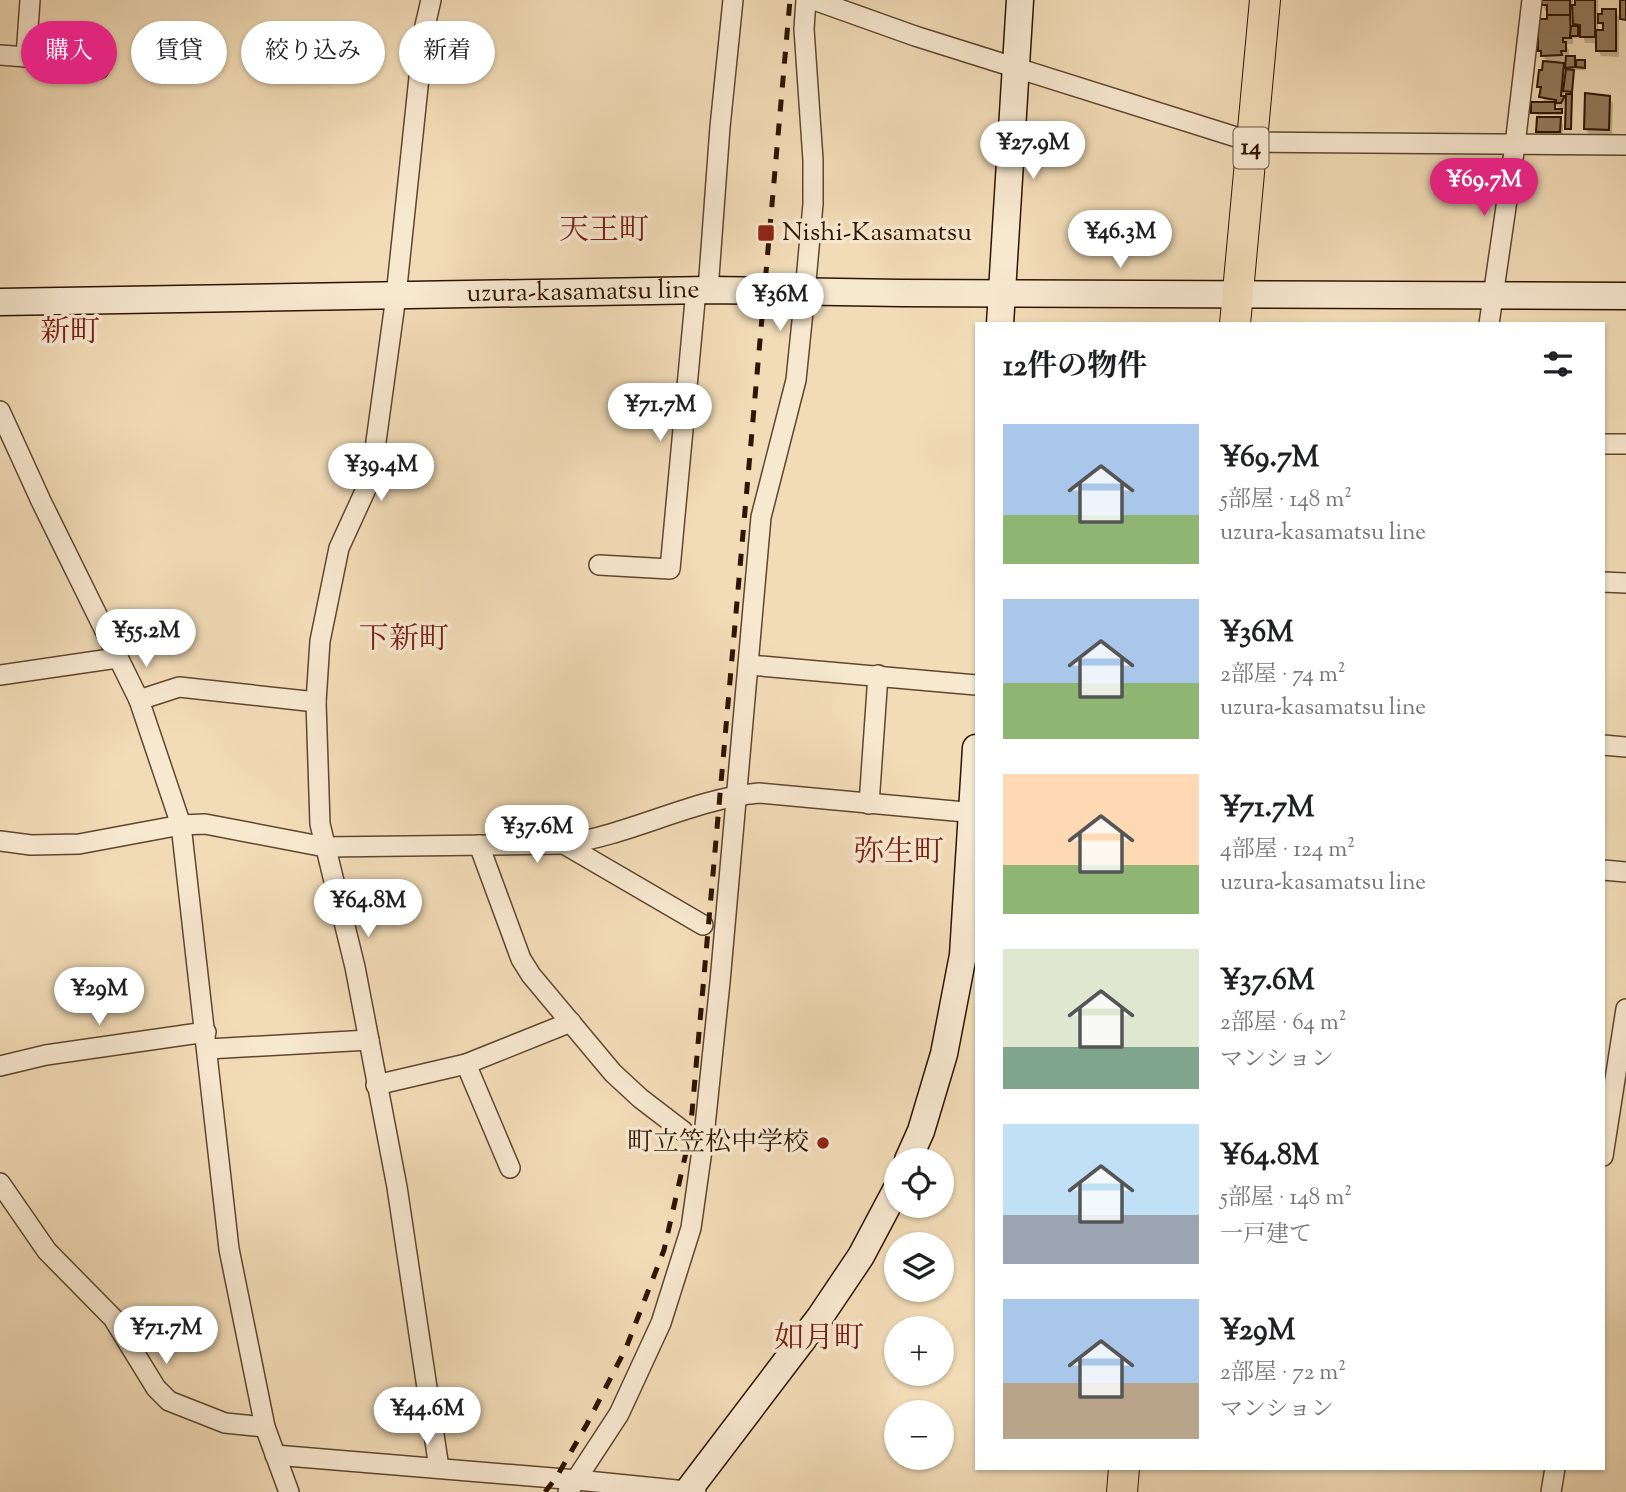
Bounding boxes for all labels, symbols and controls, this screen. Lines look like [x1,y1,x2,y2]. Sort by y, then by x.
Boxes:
chip: 購入 [21,21,117,84]
chip: 賃貸 [131,21,227,84]
chip: 絞り込み [241,21,385,84]
chip: 新着 [399,21,495,84]
pin: ¥27.9M [976,122,1090,181]
text: ¥27.9M [996,127,1070,160]
road number: 14 [1234,128,1268,168]
pin: ¥69.7M [1427,158,1541,218]
text: ¥69.7M [1446,164,1522,197]
district label: 天王町 [559,210,649,253]
pin: ¥46.3M [1063,210,1177,270]
place label: Nishi-Kasamatsu [782,215,972,252]
text: ¥46.3M [1084,216,1156,249]
marker: Nishi-Kasamatsu [756,223,776,243]
street label: uzura-kasamatsu line [466,272,700,313]
pin: ¥36M [739,274,821,333]
text: ¥36M [752,279,808,312]
district label: 新町 [40,312,100,355]
icon: filters [1539,345,1577,383]
text: 12件の物件 [1003,346,1147,389]
pin: ¥71.7M [603,384,717,443]
text: ¥71.7M [624,389,696,422]
text: ¥69.7M [1220,437,1319,480]
pin: ¥39.4M [324,444,438,503]
text: ¥39.4M [344,449,418,482]
icon: home [1059,452,1143,536]
text: 5部屋 · 148 m² [1220,484,1352,517]
text: uzura-kasamatsu line [1220,517,1426,550]
pin: ¥55.2M [89,610,203,669]
text: ¥36M [1220,612,1294,655]
text: ¥55.2M [112,615,180,648]
district label: 下新町 [359,619,449,662]
icon: home [1059,627,1143,711]
text: 2部屋 · 74 m² [1220,659,1346,692]
text: uzura-kasamatsu line [1220,692,1426,725]
text: ¥71.7M [1220,787,1314,830]
icon: home [1059,802,1143,886]
pin: ¥37.6M [480,806,594,865]
text: ¥37.6M [501,811,573,844]
district label: 弥生町 [854,832,944,875]
text: 4部屋 · 124 m² [1220,834,1355,867]
text: uzura-kasamatsu line [1220,867,1426,900]
pin: ¥64.8M [311,880,425,939]
text: ¥64.8M [330,885,406,918]
text: ¥37.6M [1220,960,1315,1003]
pin: ¥29M [58,968,140,1027]
text: ¥29M [70,973,128,1006]
icon: home [1059,977,1143,1061]
text: 2部屋 · 64 m² [1220,1007,1347,1040]
text: マンション [1220,1044,1334,1077]
place label: 町立笠松中学校 [627,1125,809,1162]
marker: 町立笠松中学校 [815,1135,831,1151]
text: ¥64.8M [1220,1135,1319,1178]
map controls [884,1148,954,1470]
button: locate [884,1148,954,1218]
icon: home [1059,1152,1143,1236]
text: 5部屋 · 148 m² [1220,1182,1352,1215]
text: 一戸建て [1220,1219,1312,1252]
button: layers [884,1232,954,1302]
pin: ¥71.7M [109,1306,223,1366]
text: ¥29M [1220,1310,1295,1353]
text: ¥71.7M [130,1312,202,1345]
button: + [884,1316,954,1386]
district label: 如月町 [774,1318,864,1361]
icon: home [1059,1327,1143,1411]
text: 2部屋 · 72 m² [1220,1357,1346,1390]
pin: ¥44.6M [370,1388,484,1447]
text: ¥44.6M [390,1393,464,1426]
text: マンション [1220,1394,1334,1427]
button: − [884,1400,954,1470]

